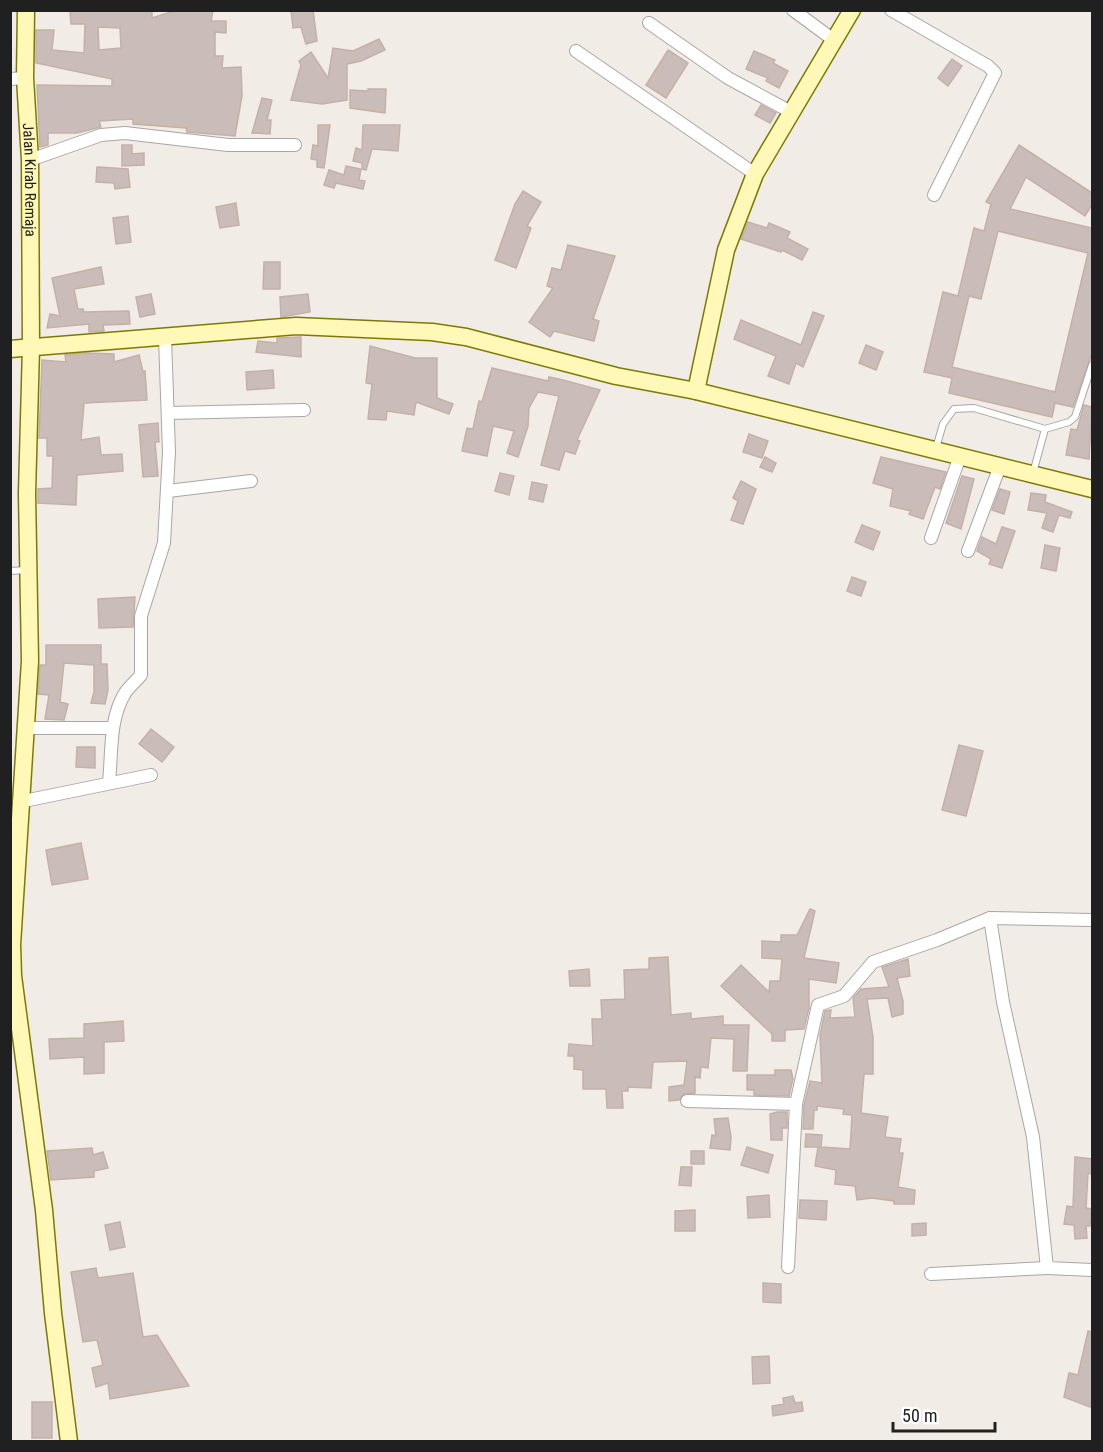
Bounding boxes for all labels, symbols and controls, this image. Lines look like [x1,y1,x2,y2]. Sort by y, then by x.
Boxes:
street label: Jalan Kirab Remaja [19,122,39,237]
scale bar [893,1395,995,1433]
text: 50 m [902,1405,937,1426]

